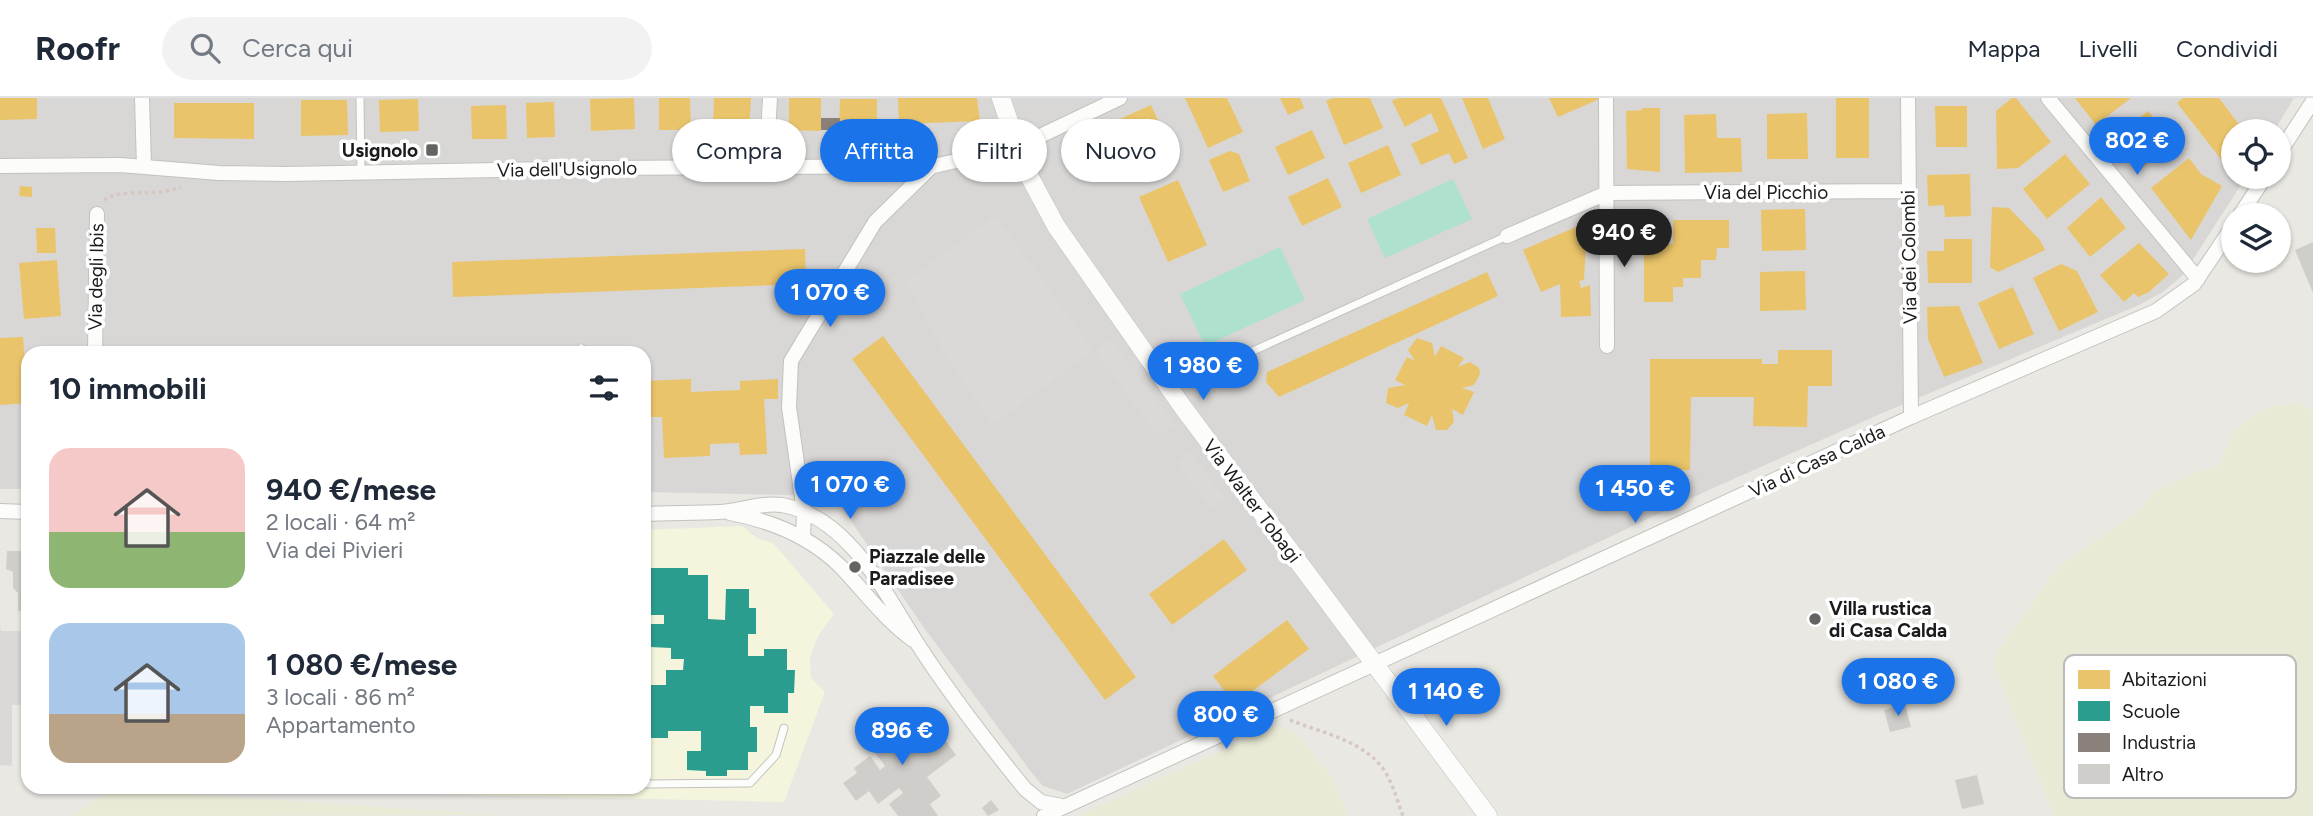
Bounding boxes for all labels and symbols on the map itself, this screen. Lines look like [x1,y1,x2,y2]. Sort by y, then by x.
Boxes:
pin: 802 € [2088,118,2186,177]
place label: Usignolo [342,139,418,162]
marker: Usignolo [424,142,440,158]
street label: Via dell'Usignolo [497,156,637,182]
street label: Via del Picchio [1704,181,1828,204]
street label: Via dei Colombi [1896,190,1922,324]
pin: 940 € [1575,209,1673,269]
street label: Via degli Ibis [84,223,108,331]
pin: 1 070 € [765,270,895,329]
pin: 1 980 € [1138,342,1268,402]
street label: Via di Casa Calda [1745,419,1889,503]
street label: Via Walter Tobagi [1198,435,1306,567]
pin: 1 070 € [785,462,915,521]
pin: 1 450 € [1570,466,1700,525]
place label: Piazzale delle Paradisee [869,545,986,590]
marker: Piazzale delle Paradisee [847,559,863,575]
place label: Villa rustica di Casa Calda [1829,597,1947,642]
marker: Villa rustica di Casa Calda [1807,611,1823,627]
legend [2064,655,2296,798]
pin: 1 080 € [1833,658,1963,718]
pin: 1 140 € [1381,668,1511,728]
text: Abitazioni [2122,668,2207,691]
pin: 800 € [1177,692,1275,751]
text: Scuole [2122,700,2180,723]
pin: 896 € [853,708,951,767]
text: Industria [2122,731,2196,754]
text: Altro [2122,763,2164,786]

